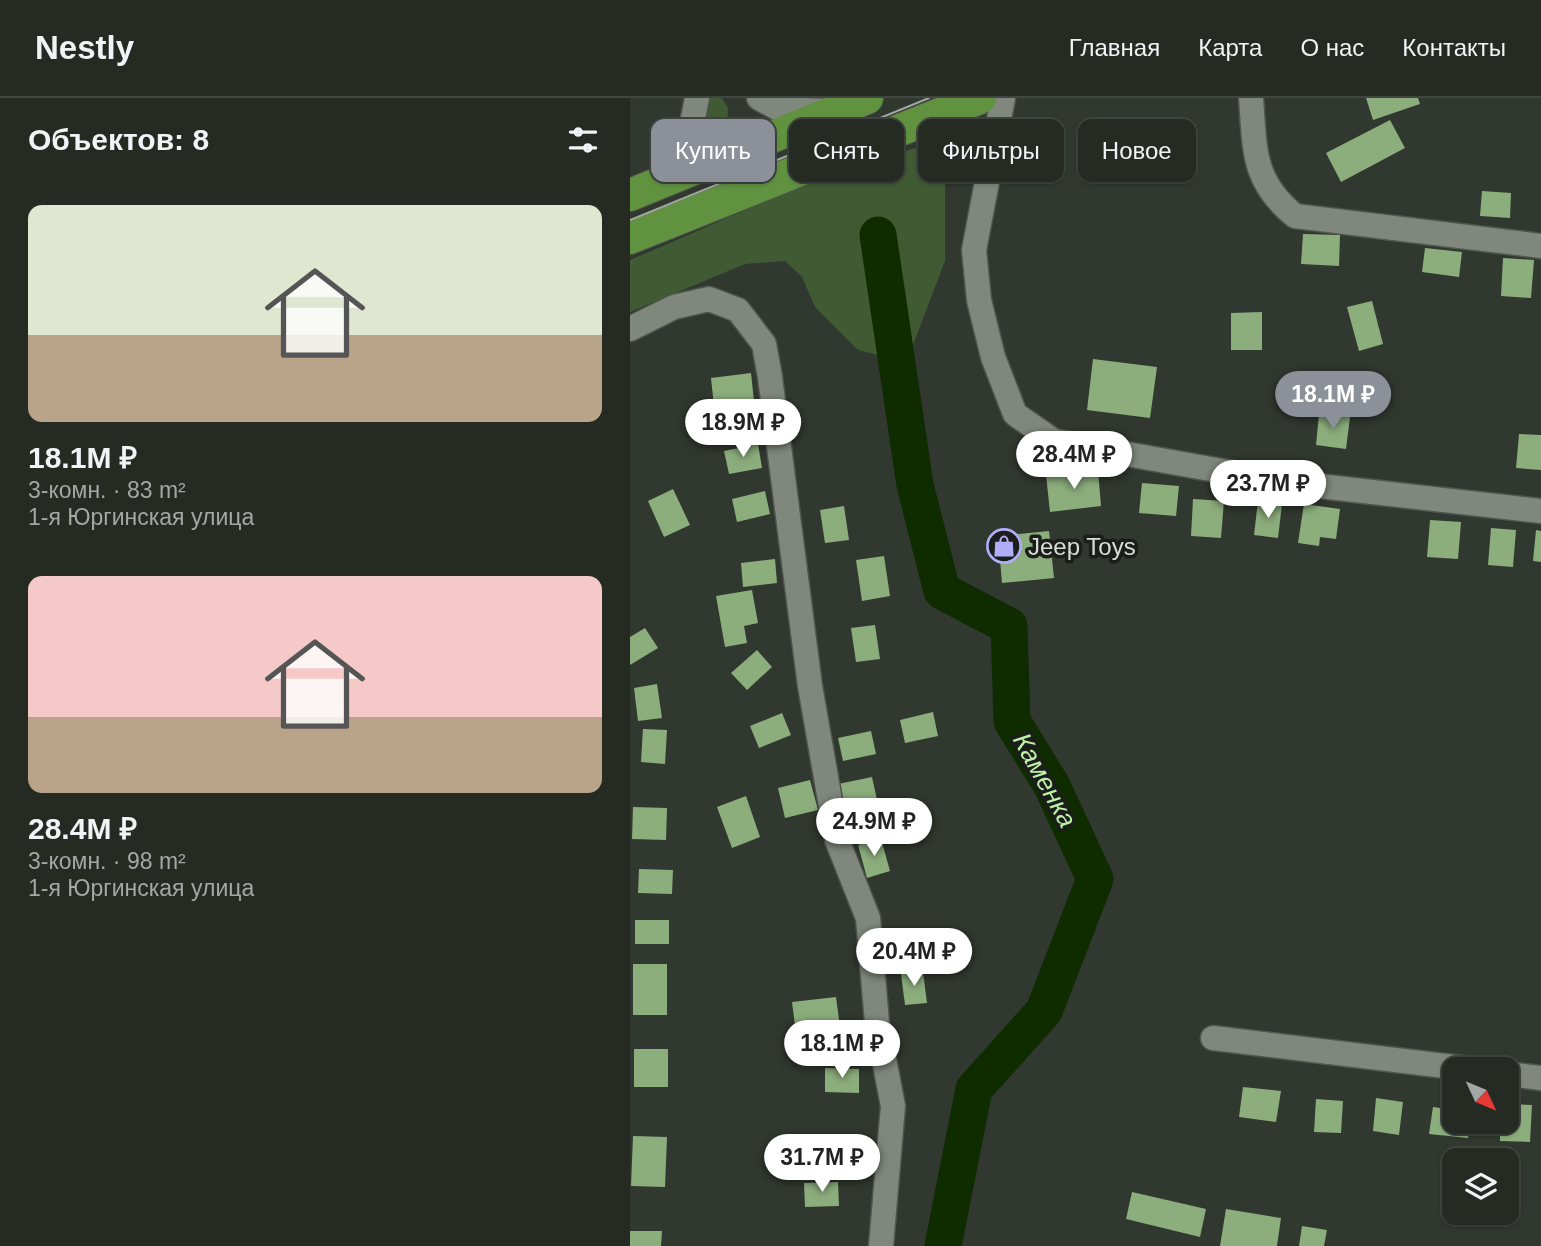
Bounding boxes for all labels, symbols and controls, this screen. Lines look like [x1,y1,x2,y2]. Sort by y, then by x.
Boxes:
text: Nestly [35,29,134,66]
text: Главная [1069,34,1160,61]
text: Карта [1198,34,1262,61]
text: О нас [1300,34,1364,61]
text: Контакты [1402,34,1506,61]
chip: Купить [651,119,775,182]
chip: Снять [789,119,904,182]
chip: Фильтры [918,119,1064,182]
chip: Новое [1078,119,1196,182]
icon: filters [564,121,602,159]
text: Объектов: 8 [28,123,209,156]
icon: home [252,250,378,376]
pin: 18.1M ₽ [1268,372,1398,431]
text: 18.1M ₽ [1291,381,1375,407]
pin: 18.9M ₽ [678,400,808,459]
text: 18.9M ₽ [701,409,785,435]
pin: 28.4M ₽ [1009,432,1139,491]
text: 18.1M ₽ [28,441,137,474]
text: 28.4M ₽ [1032,441,1116,467]
pin: 23.7M ₽ [1203,460,1333,520]
text: 23.7M ₽ [1226,470,1310,496]
text: 3-комн. · 83 m² [28,477,186,503]
text: 1-я Юргинская улица [28,504,254,530]
shop icon: Jeep Toys [985,527,1023,565]
place label: Jeep Toys [1028,533,1136,560]
icon: home [252,621,378,747]
water label: Каменка [1007,728,1083,832]
pin: 24.9M ₽ [809,798,939,858]
text: 24.9M ₽ [832,808,916,834]
text: 28.4M ₽ [28,812,137,845]
text: 3-комн. · 98 m² [28,848,186,874]
text: 1-я Юргинская улица [28,875,254,901]
pin: 20.4M ₽ [849,928,979,988]
text: 20.4M ₽ [872,938,956,964]
pin: 18.1M ₽ [777,1020,907,1080]
text: 18.1M ₽ [800,1030,884,1056]
north arrow [1442,1057,1519,1134]
map controls [1442,1057,1519,1225]
pin: 31.7M ₽ [757,1134,887,1194]
text: 31.7M ₽ [780,1144,864,1170]
button: layers [1442,1148,1519,1225]

